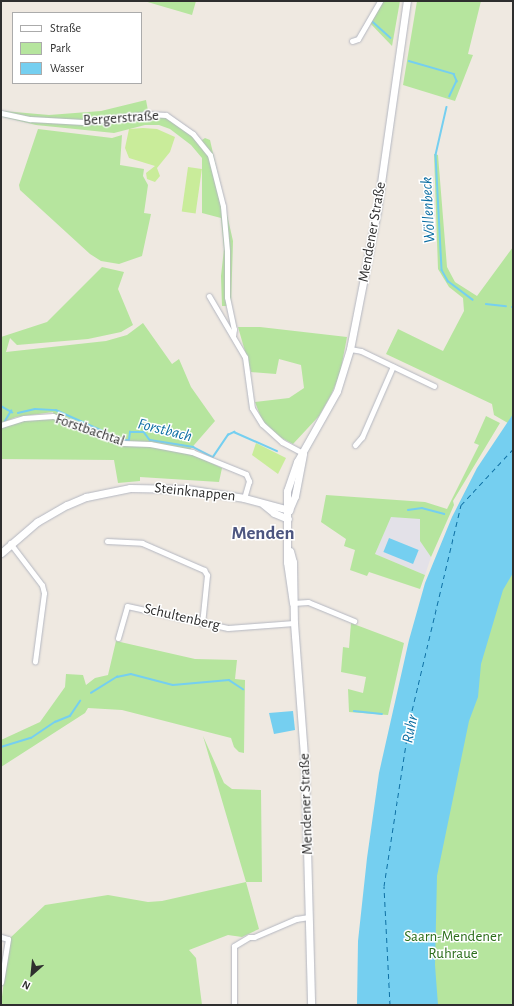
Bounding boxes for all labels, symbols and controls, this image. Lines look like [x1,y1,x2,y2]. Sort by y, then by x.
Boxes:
legend [12,12,142,84]
text: Straße [50,22,81,34]
text: Park [50,42,71,54]
text: Wasser [50,62,84,74]
street label: Bergerstraße [83,106,159,130]
water label: Wöllenbeck [417,176,439,244]
street label: Mendener Straße [354,180,390,284]
street label: Forstbachtal [53,410,127,450]
water label: Forstbach [136,414,194,446]
street label: Steinknappen [154,479,236,505]
district label: Menden [232,523,294,545]
street label: Schultenberg [142,599,222,635]
water label: Ruhr [398,713,422,745]
street label: Mendener Straße [295,753,317,855]
park label: Saarn-Mendener Ruhraue [404,927,502,962]
north arrow [12,954,52,994]
text: N [20,978,32,992]

